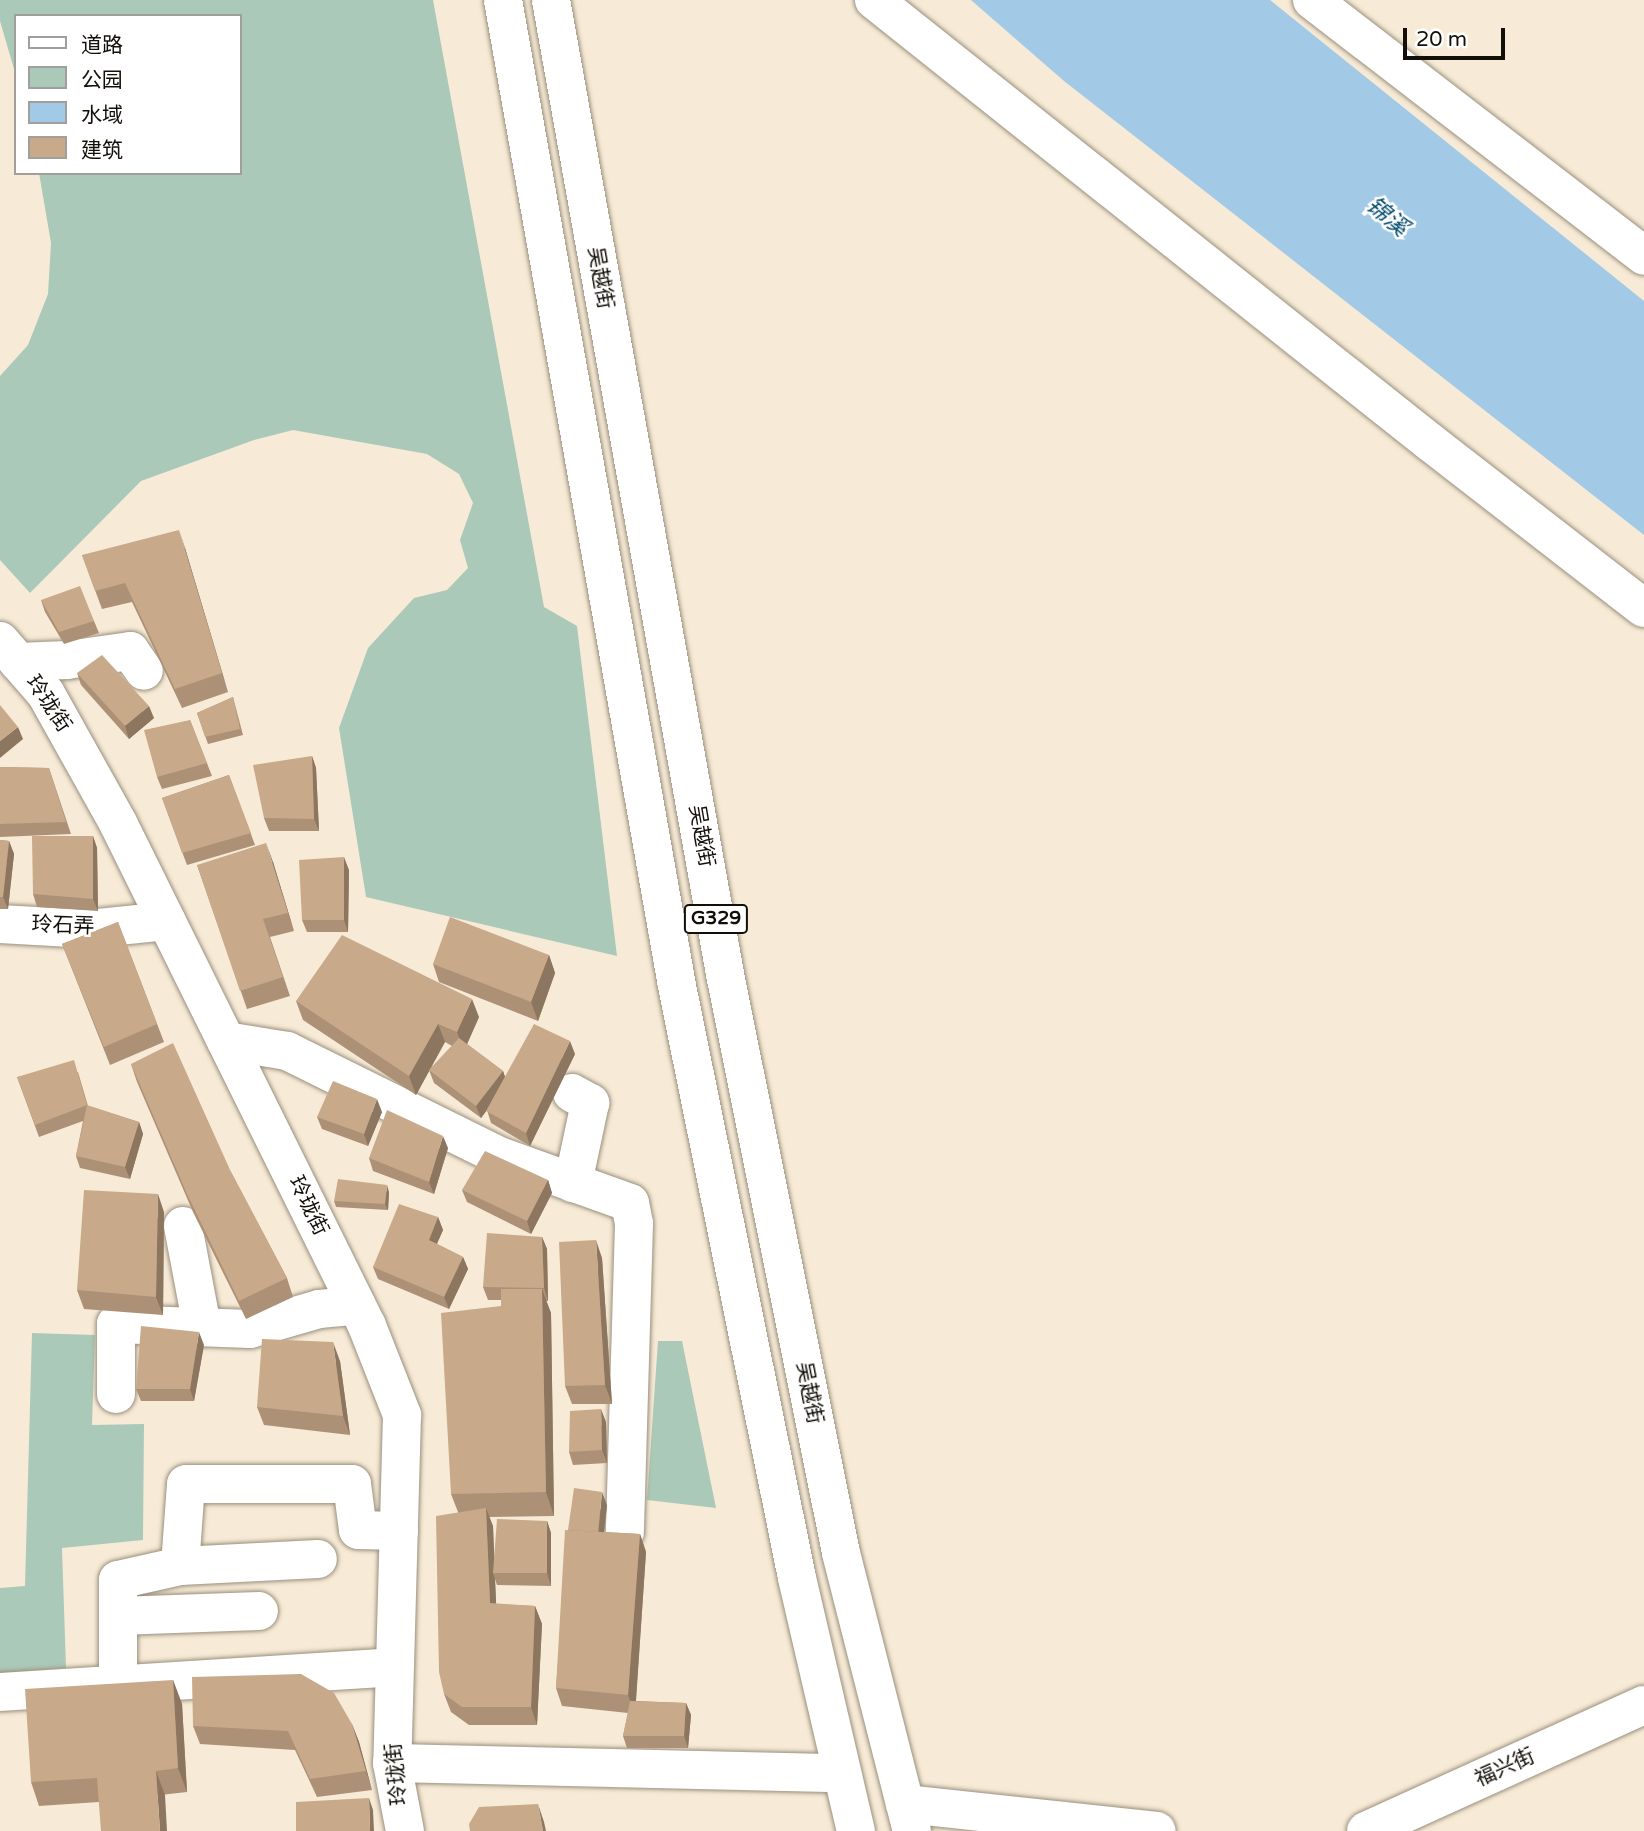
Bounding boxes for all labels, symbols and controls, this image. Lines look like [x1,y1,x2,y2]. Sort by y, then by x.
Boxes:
legend [14,14,242,175]
scale bar [1406,14,1508,58]
text: 20 m [1416,27,1467,52]
text: 道路 [81,33,123,58]
text: 公园 [81,68,123,93]
text: 水域 [81,103,123,128]
text: 建筑 [81,138,123,163]
water label: 锦溪 [1361,192,1413,242]
street label: 吴越街 [582,245,618,311]
street label: 玲珑街 [20,671,76,737]
street label: 吴越街 [683,803,719,869]
road number: G329 [683,903,749,934]
street label: 玲石弄 [31,912,95,940]
street label: 玲珑街 [283,1172,333,1240]
street label: 吴越街 [791,1360,827,1426]
street label: 玲珑街 [381,1741,413,1807]
street label: 福兴街 [1471,1744,1539,1792]

